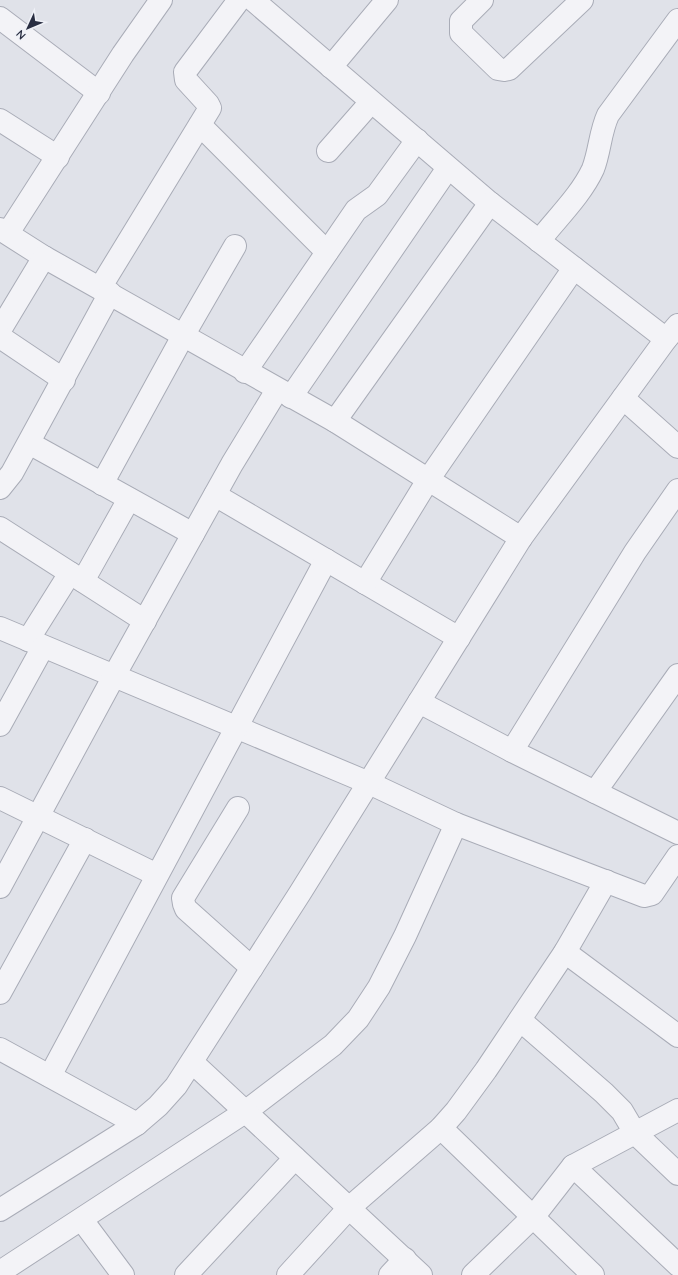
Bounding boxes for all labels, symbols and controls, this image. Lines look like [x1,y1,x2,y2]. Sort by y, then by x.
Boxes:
north arrow [8,8,48,48]
text: N [13,27,29,43]

